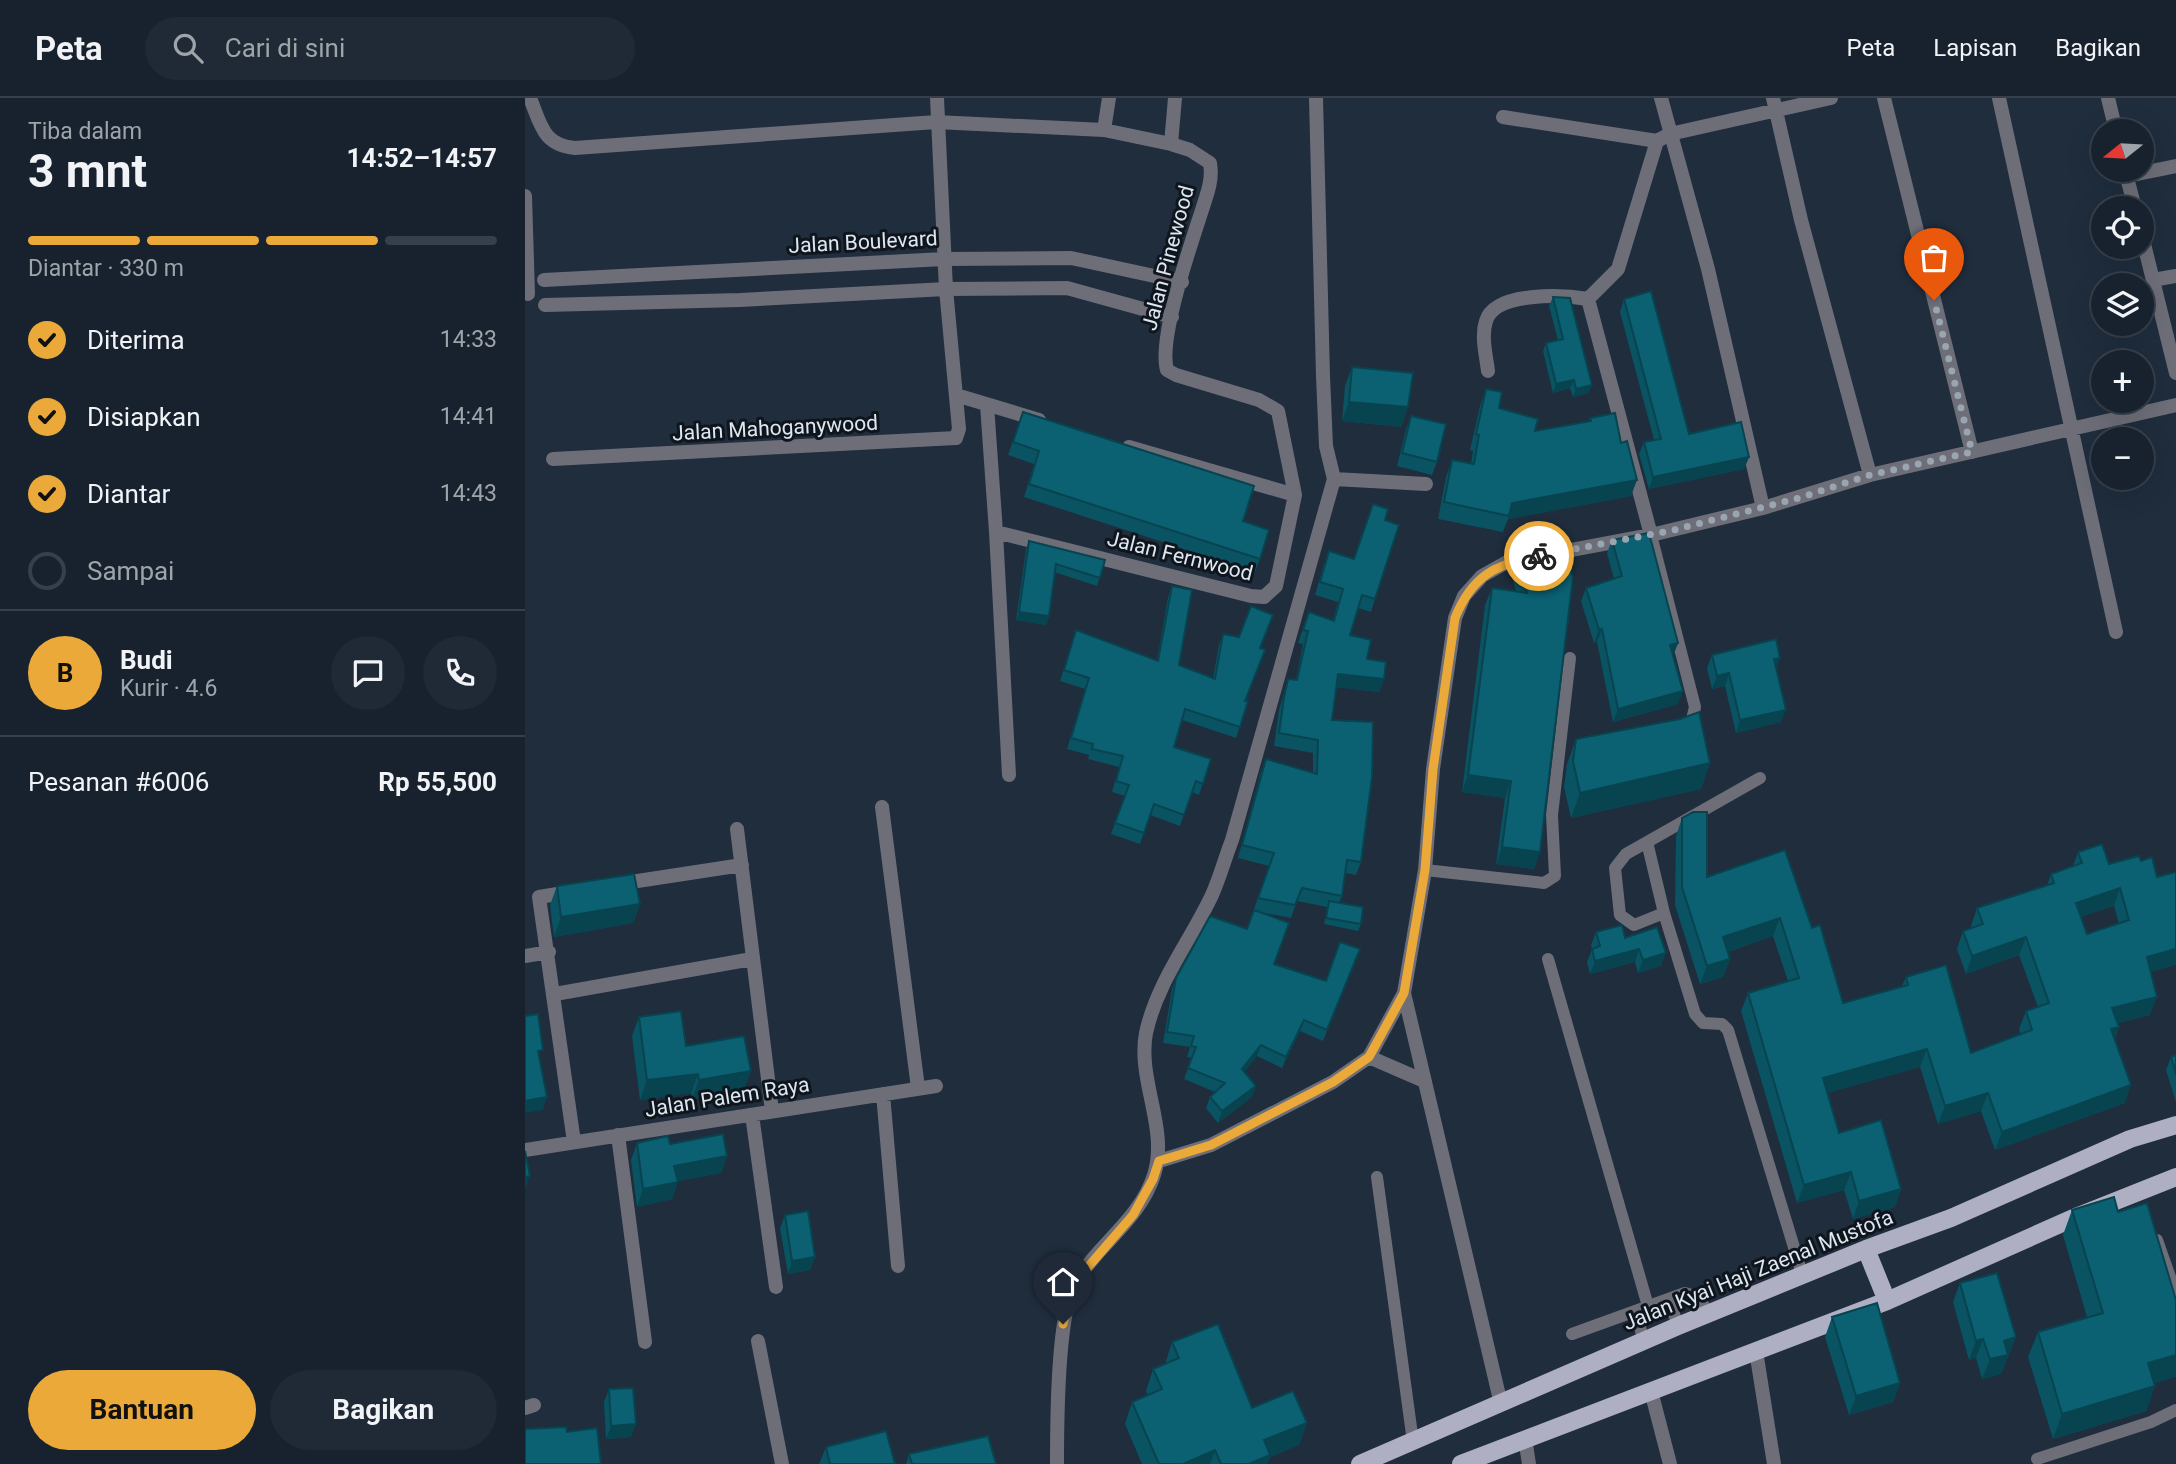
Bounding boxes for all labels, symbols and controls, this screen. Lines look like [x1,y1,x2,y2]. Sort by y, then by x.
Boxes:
search box [145,17,635,80]
text: Peta [35,29,103,68]
icon: search [169,29,207,67]
text: Cari di sini [225,33,345,63]
text: Peta [1847,34,1895,62]
text: Lapisan [1933,34,2017,62]
text: Bagikan [2055,34,2141,62]
text: Tiba dalam [28,118,142,145]
north arrow [2091,119,2154,182]
map controls [2091,119,2154,490]
text: 14:52–14:57 [347,143,497,173]
text: 3 mnt [28,144,147,198]
street label: Jalan Pinewood [1137,183,1199,333]
button: locate [2091,196,2154,259]
street label: Jalan Boulevard [788,226,938,258]
pin [1904,228,1964,300]
icon: bag [1915,239,1953,277]
text: Diantar · 330 m [28,255,184,282]
button: layers [2091,273,2154,336]
icon: check [28,321,66,359]
text: Diterima [87,325,185,355]
text: 14:33 [440,326,497,353]
button: + [2091,350,2154,413]
icon: check [28,398,66,436]
text: Disiapkan [87,402,201,432]
text: 14:41 [440,403,497,430]
street label: Jalan Mahoganywood [672,411,878,445]
button: − [2091,427,2154,490]
icon: check [28,475,66,513]
text: Diantar [87,479,170,509]
text: 14:43 [440,480,497,507]
courier [1504,521,1574,591]
street label: Jalan Fernwood [1105,526,1255,586]
icon: bike [1520,537,1558,575]
text: Sampai [87,556,174,586]
button: chat [331,636,405,710]
button: phone [423,636,497,710]
text: Budi [120,645,173,675]
text: B [57,658,73,688]
text: Kurir · 4.6 [120,675,217,702]
text: Pesanan #6006 [28,767,209,797]
text: Rp 55,500 [378,767,497,797]
street label: Jalan Palem Raya [643,1072,811,1122]
street label: Jalan Kyai Haji Zaenal Mustofa [1620,1205,1896,1335]
pin [1033,1252,1093,1324]
icon: home [1044,1263,1082,1301]
button: Bantuan [28,1370,256,1450]
button: Bagikan [270,1370,497,1450]

